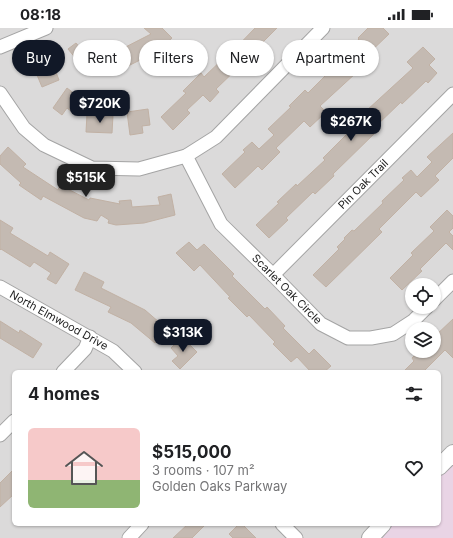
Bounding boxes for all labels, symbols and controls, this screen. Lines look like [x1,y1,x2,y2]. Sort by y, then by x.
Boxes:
text: 08:18 [20,5,61,24]
chip: Buy [12,40,65,76]
chip: Rent [73,40,131,76]
chip: Filters [139,40,208,76]
chip: New [216,40,274,76]
chip: Apartment [282,40,379,76]
pin: $720K [72,90,128,124]
text: $720K [79,95,121,111]
pin: $267K [323,108,379,142]
text: $267K [330,113,372,129]
street label: Pin Oak Trail [335,156,391,212]
pin: $515K [58,164,114,198]
text: $515K [66,169,106,185]
street label: Scarlet Oak Circle [249,251,325,327]
map controls [405,278,441,358]
button: locate [405,278,441,314]
street label: North Elmwood Drive [7,287,111,353]
pin: $313K [155,319,211,353]
button: layers [405,322,441,358]
text: $313K [163,324,203,340]
icon: filters [403,383,425,405]
text: 4 homes [28,384,100,404]
text: $515,000 [152,442,231,462]
icon: home [60,444,108,492]
icon: heart [403,457,425,479]
text: 3 rooms · 107 m² [152,462,255,478]
text: Golden Oaks Parkway [152,478,287,494]

